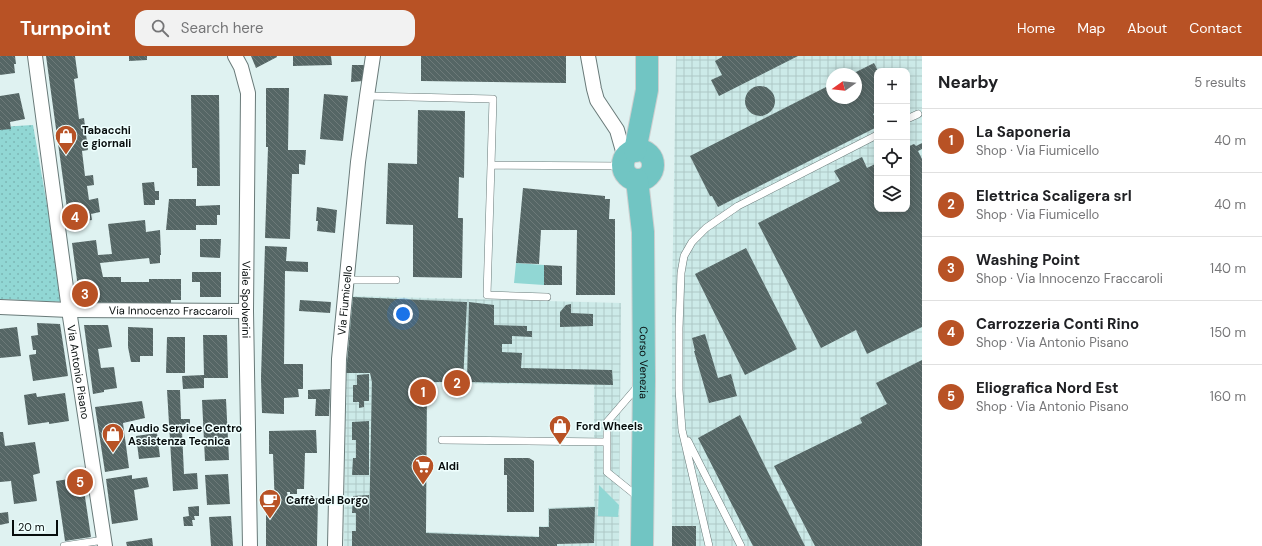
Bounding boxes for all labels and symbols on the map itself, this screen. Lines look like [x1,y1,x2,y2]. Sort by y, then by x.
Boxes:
north arrow [826,68,862,104]
shop icon: Tabacchi e giornali [53,123,79,156]
place label: Tabacchi e giornali [82,123,131,150]
pin: 4 [62,202,88,232]
street label: Viale Spolverini [239,261,253,338]
street label: Via Fiumicello [334,265,355,336]
pin: 3 [72,279,98,309]
street label: Via Innocenzo Fraccaroli [109,303,233,318]
your location [393,304,413,324]
street label: Via Antonio Pisano [64,324,93,420]
street label: Corso Venezia [637,326,651,399]
pin: 2 [444,368,470,398]
pin: 1 [410,377,436,407]
shop icon: Ford Wheels [547,413,573,446]
place label: Ford Wheels [576,419,643,433]
shop icon: Audio Service Centro Assistenza Tecnica [100,421,126,454]
place label: Audio Service Centro Assistenza Tecnica [128,421,243,448]
supermarket icon: Aldi [410,453,436,486]
place label: Aldi [438,459,459,473]
pin: 5 [67,467,93,497]
cafe icon: Caffè del Borgo [257,487,283,520]
place label: Caffè del Borgo [286,493,368,507]
scale bar [12,518,58,537]

